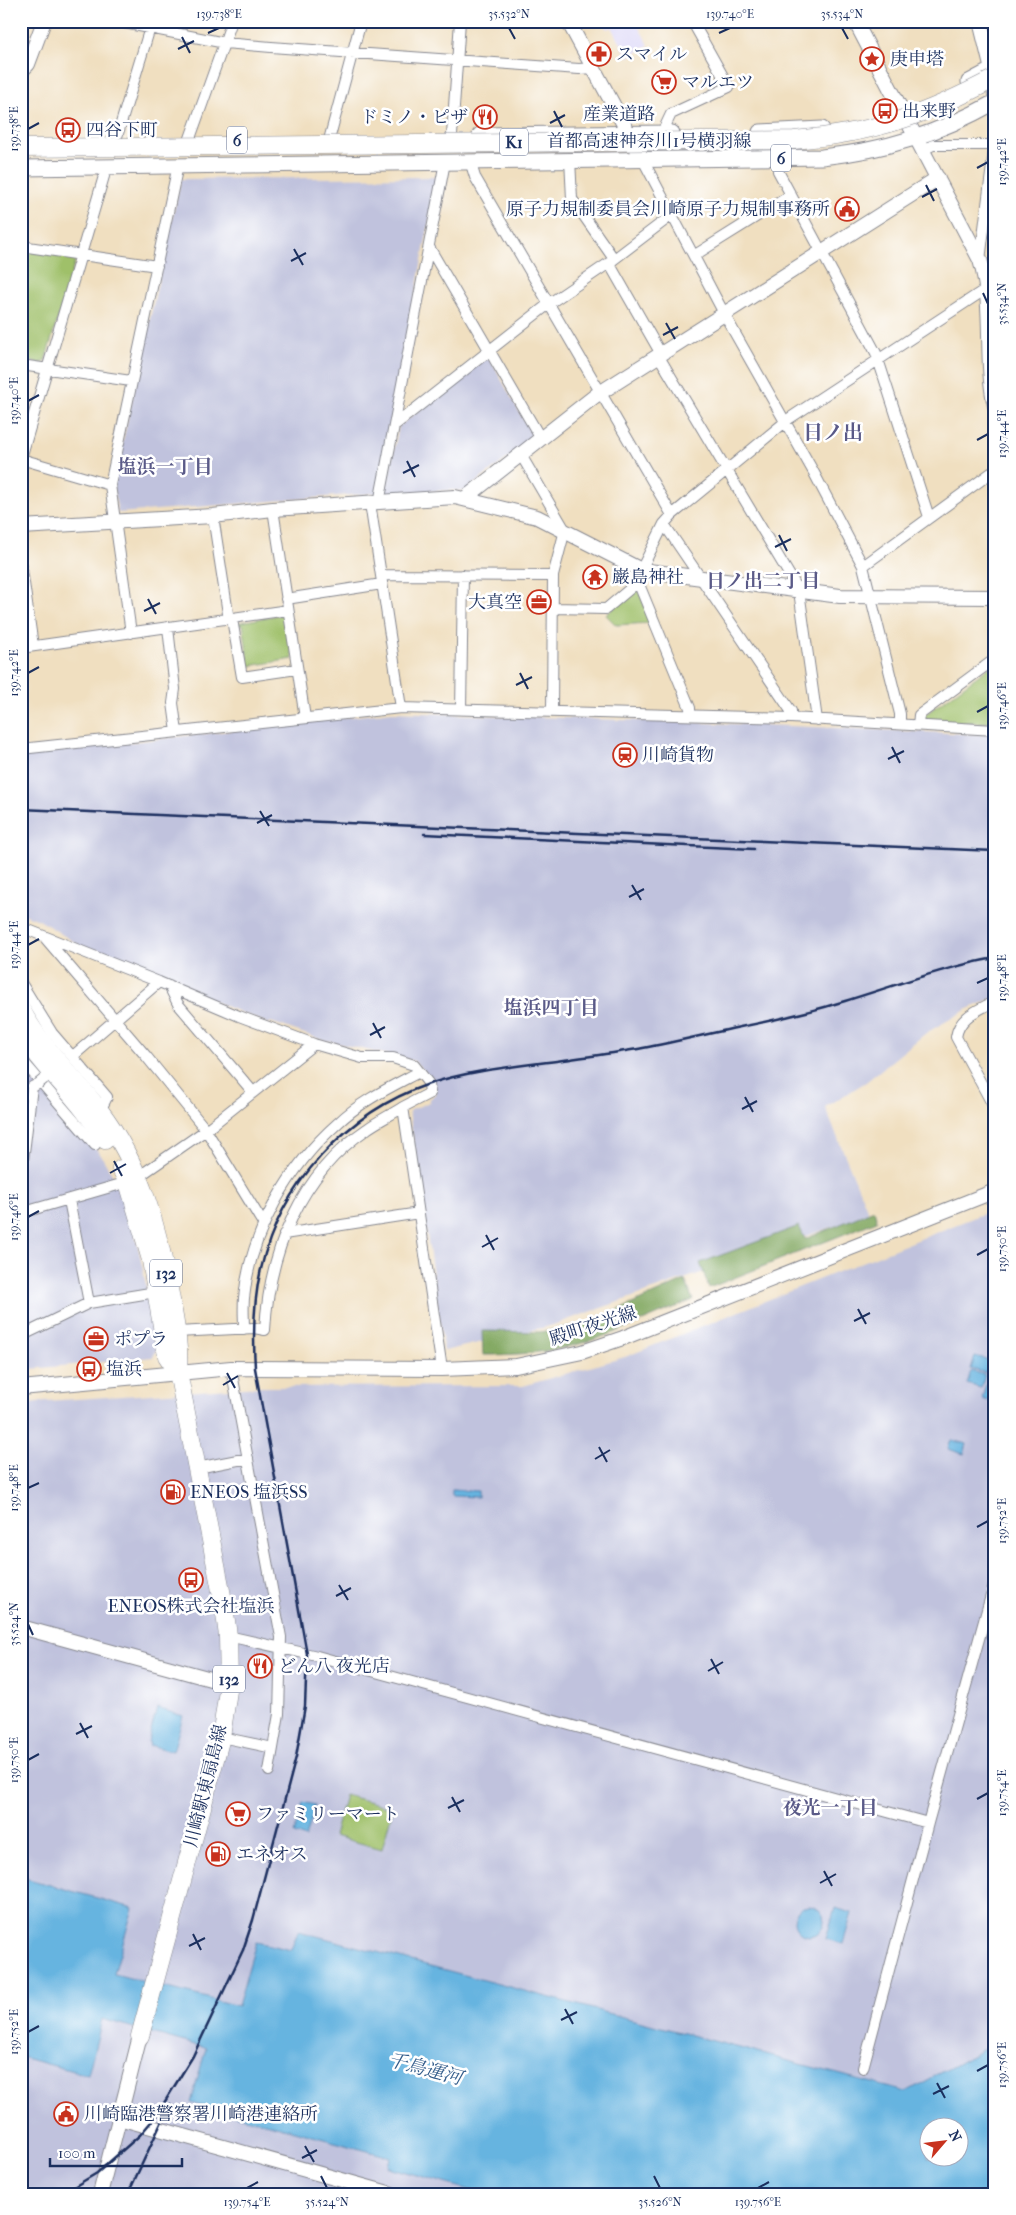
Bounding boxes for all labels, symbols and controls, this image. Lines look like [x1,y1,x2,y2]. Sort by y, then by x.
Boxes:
text: 139.738°E [196,7,242,21]
text: 35.532°N [488,7,530,21]
text: 139.740°E [706,7,754,21]
text: 35.534°N [821,7,863,21]
pharmacy icon: スマイル [586,41,612,67]
place label: スマイル [616,44,687,65]
place icon: 庚申塔 [859,46,885,72]
place label: 庚申塔 [890,49,944,70]
supermarket icon: マルエツ [651,69,677,95]
place label: マルエツ [682,72,754,93]
bus stop icon: 出来野 [872,98,898,124]
place label: 出来野 [902,101,956,122]
restaurant icon: ドミノ・ピザ [472,104,498,130]
street label: 産業道路 [583,104,655,125]
text: 139.738°E [7,106,21,152]
place label: ドミノ・ピザ [360,107,468,128]
bus stop icon: 四谷下町 [55,117,81,143]
place label: 四谷下町 [86,120,158,141]
road number: 6 [227,126,247,154]
road number: K1 [500,128,528,156]
street label: 首都高速神奈川1号横羽線 [547,131,751,152]
text: 139.742°E [995,138,1009,186]
road number: 6 [771,144,791,172]
public building icon: 原子力規制委員会川崎原子力規制事務所 [834,196,860,222]
place label: 原子力規制委員会川崎原子力規制事務所 [506,199,830,220]
text: 35.534°N [995,283,1009,325]
text: 139.740°E [7,377,21,425]
text: 139.744°E [995,410,1009,458]
district label: 日ノ出 [803,421,863,444]
district label: 塩浜一丁目 [117,456,213,478]
temple icon: 巌島神社 [582,564,608,590]
place label: 巌島神社 [612,567,684,588]
district label: 日ノ出二丁目 [706,570,820,592]
office icon: 大真空 [526,589,552,615]
place label: 大真空 [468,592,522,613]
text: 139.742°E [7,649,21,697]
text: 139.746°E [995,682,1009,730]
station icon: 川崎貨物 [612,742,638,768]
place label: 川崎貨物 [642,745,714,766]
text: 139.744°E [7,921,21,969]
text: 139.748°E [995,954,1009,1002]
district label: 塩浜四丁目 [503,997,599,1019]
text: 139.746°E [7,1193,21,1241]
text: 139.750°E [995,1226,1009,1272]
road number: 132 [150,1260,182,1286]
street label: 殿町夜光線 [547,1302,639,1350]
office icon: ポプラ [83,1326,109,1352]
place label: ポプラ [114,1329,168,1350]
bus stop icon: 塩浜 [76,1356,102,1382]
place label: 塩浜 [106,1359,142,1380]
text: 139.748°E [7,1464,21,1512]
fuel station icon: ENEOS 塩浜SS [160,1479,186,1505]
place label: ENEOS 塩浜SS [190,1482,308,1503]
text: 139.752°E [995,1498,1009,1544]
bus stop icon: ENEOS株式会社塩浜 [178,1567,204,1593]
place label: ENEOS株式会社塩浜 [107,1596,275,1617]
text: 35.524°N [7,1602,21,1646]
restaurant icon: どん八 夜光店 [247,1653,273,1679]
place label: どん八 夜光店 [278,1656,390,1677]
road number: 132 [213,1666,245,1692]
street label: 川崎駅東扇島線 [181,1722,231,1850]
text: 139.750°E [7,1737,21,1783]
text: 139.754°E [995,1770,1009,1816]
district label: 夜光一丁目 [782,1797,878,1819]
supermarket icon: ファミリーマート [225,1801,251,1827]
place label: ファミリーマート [256,1804,400,1825]
fuel station icon: エネオス [205,1841,231,1867]
place label: エネオス [236,1844,308,1865]
text: 139.752°E [7,2009,21,2055]
text: 139.756°E [995,2042,1009,2088]
water label: 千鳥運河 [385,2049,467,2090]
public building icon: 川崎臨港警察署川崎港連絡所 [53,2101,79,2127]
place label: 川崎臨港警察署川崎港連絡所 [84,2104,318,2125]
north arrow [918,2118,968,2168]
text: N [945,2127,965,2145]
scale bar [50,2135,182,2167]
text: 100 m [58,2144,96,2162]
text: 139.754°E [224,2195,270,2209]
text: 35.524°N [305,2195,349,2209]
text: 35.526°N [638,2195,682,2209]
text: 139.756°E [735,2195,781,2209]

